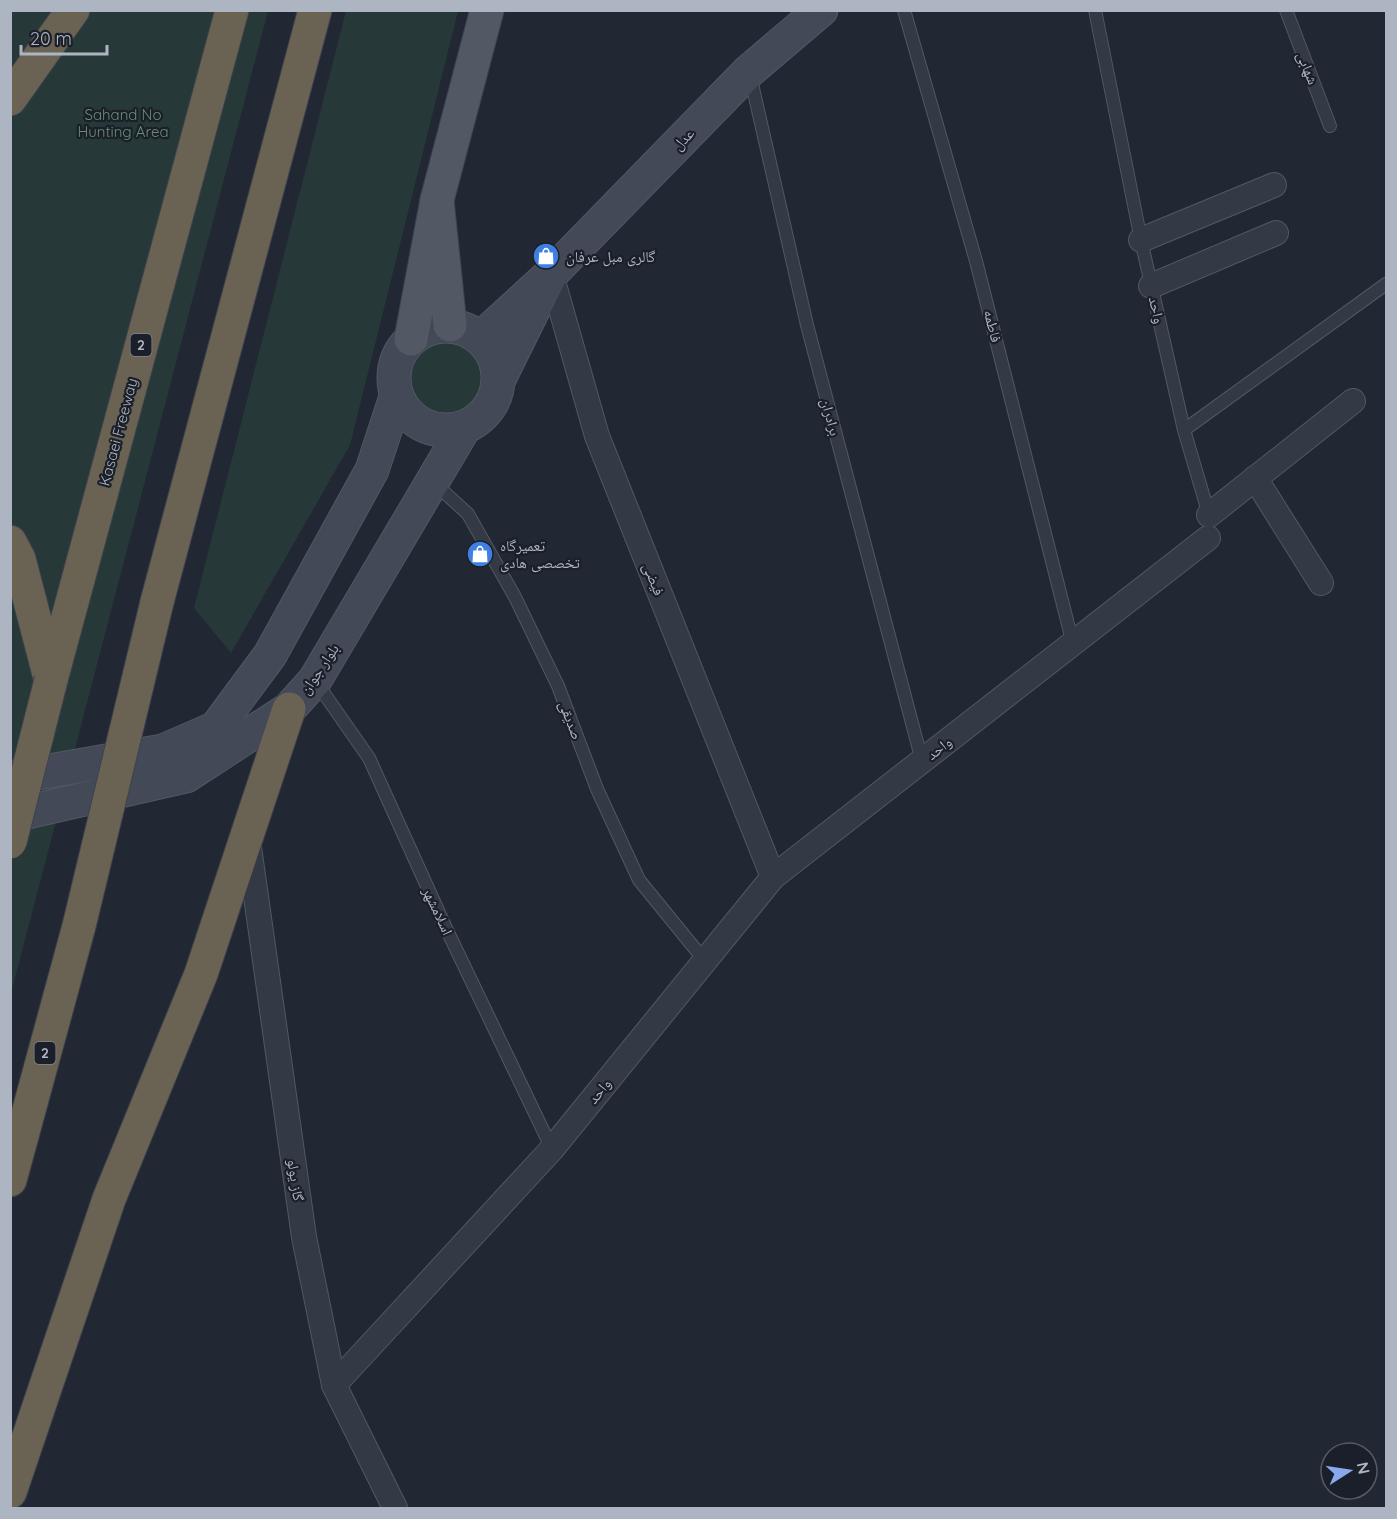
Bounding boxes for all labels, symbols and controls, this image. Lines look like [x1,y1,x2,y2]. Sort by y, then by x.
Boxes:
scale bar [21,18,106,56]
text: 20 m [30,27,72,50]
street label: شهابی [1292,49,1323,88]
park label: Sahand No Hunting Area [77,105,169,141]
street label: عدل [668,124,699,155]
shop icon: گالری مبل عرفان [531,241,561,271]
place label: گالری مبل عرفان [566,247,656,267]
street label: واحد [1145,295,1169,325]
street label: فاطمه [980,308,1006,344]
road number: 2 [130,334,152,356]
street label: Kasaei Freeway [94,376,142,488]
street label: برادران [816,396,845,438]
place label: تعمیرگاه تخصصی هادی [500,536,580,573]
shop icon: تعمیرگاه تخصصی هادی [465,539,495,569]
street label: فیضی [638,560,669,599]
street label: بلوار جوان [295,640,344,699]
street label: صدیقی [554,698,587,743]
street label: واحد [922,732,956,764]
street label: اسلامشهر [418,883,457,938]
road number: 2 [34,1042,56,1064]
street label: واحد [583,1074,615,1108]
street label: گاز یولو [284,1158,308,1203]
north arrow [1319,1441,1379,1501]
text: N [1353,1460,1375,1476]

